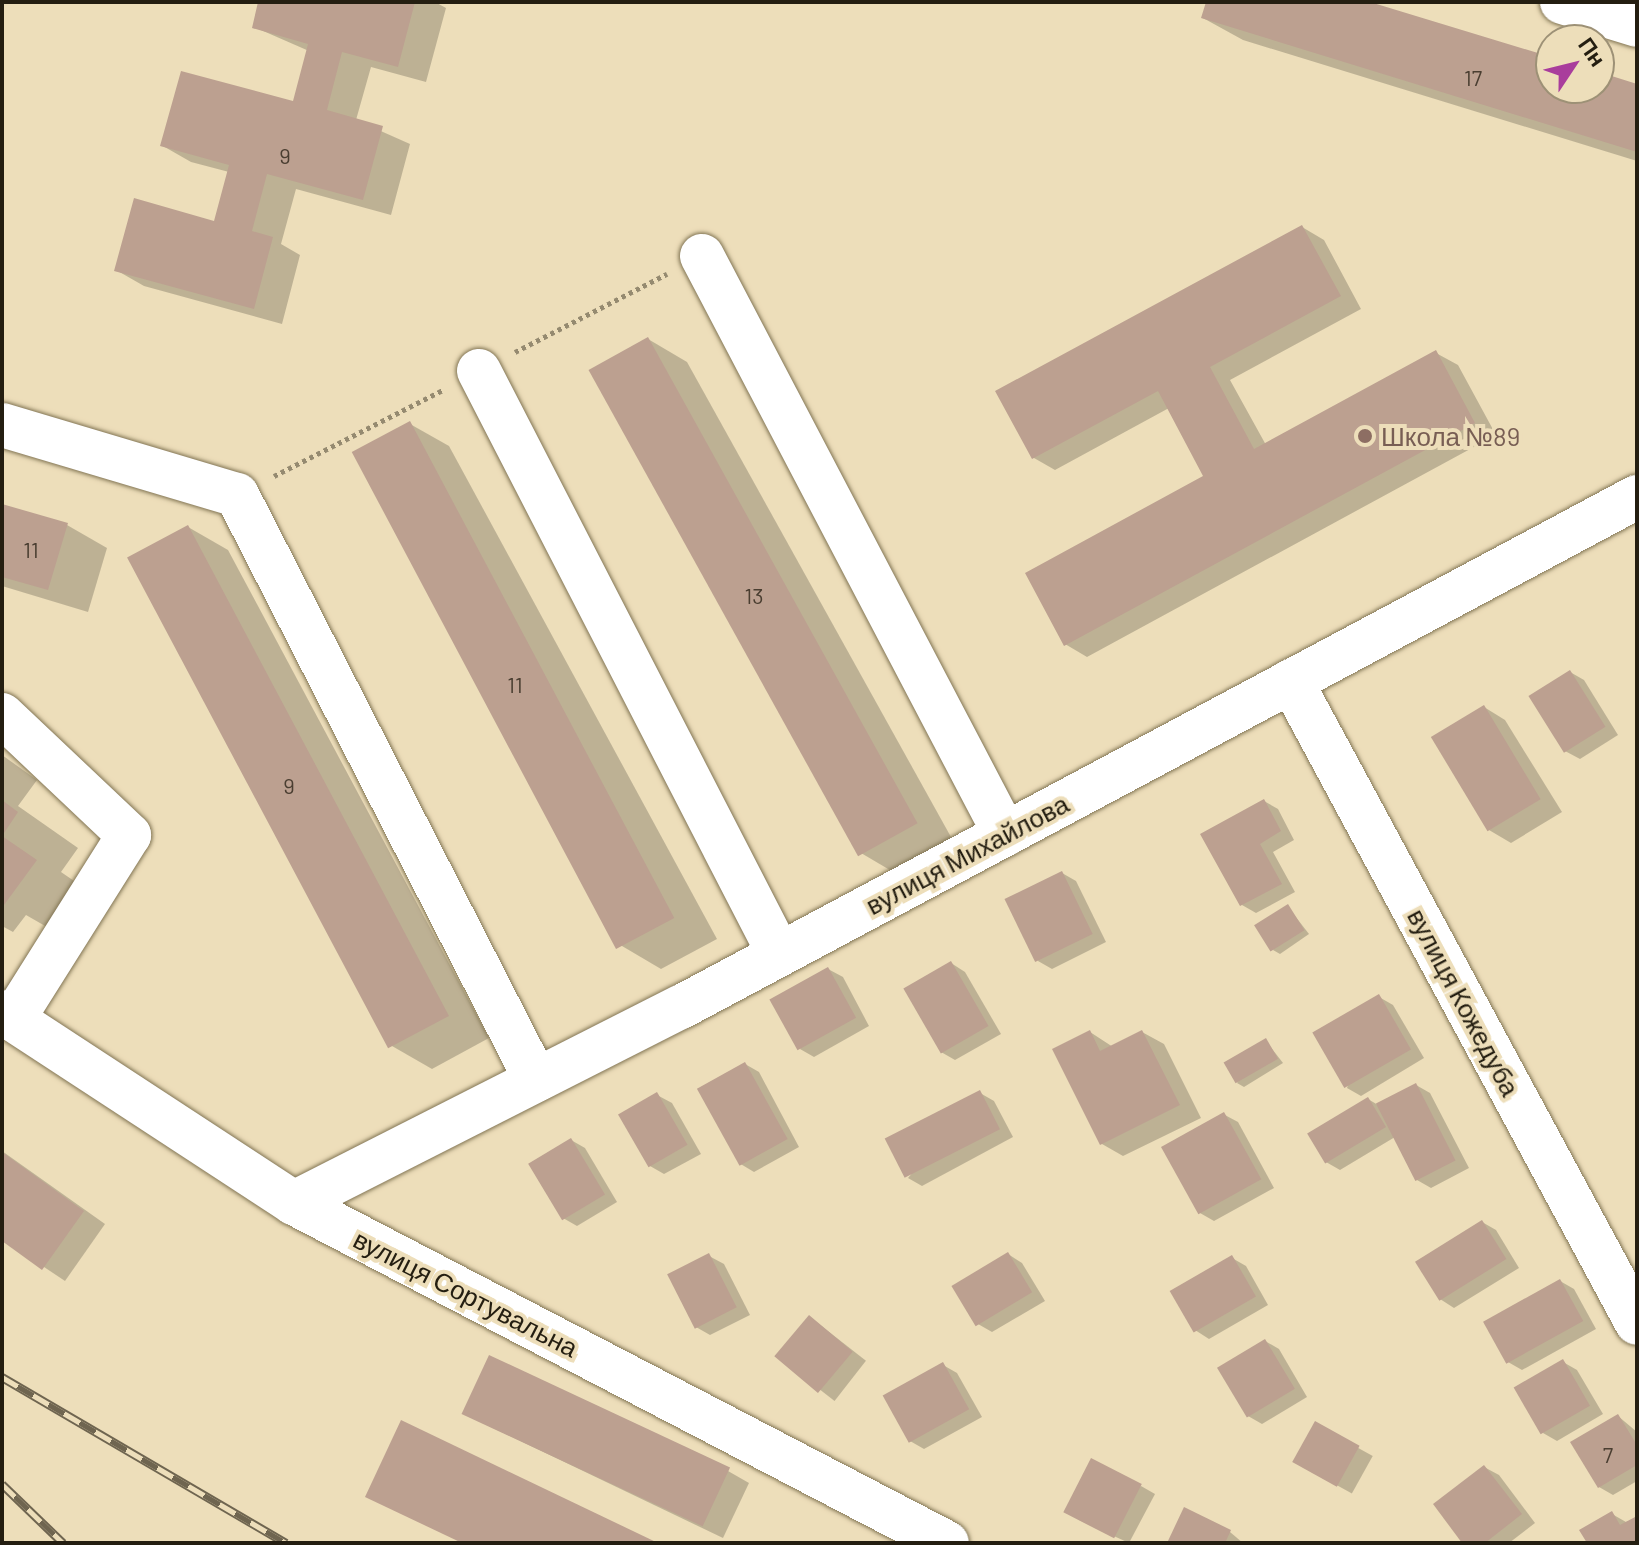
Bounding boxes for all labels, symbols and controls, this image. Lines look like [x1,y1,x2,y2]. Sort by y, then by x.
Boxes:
north arrow [1535,24,1615,104]
text: Пн [1574,32,1612,71]
house number: 17 [1464,65,1482,91]
house number: 9 [279,143,291,169]
place label: Школа №89 [1381,420,1520,452]
marker: Школа №89 [1356,427,1374,445]
house number: 11 [23,537,39,563]
house number: 13 [744,583,764,609]
house number: 11 [507,672,523,698]
house number: 9 [283,773,295,799]
street label: вулиця Михайлова [860,787,1074,921]
street label: вулиця Кожедуба [1402,903,1526,1101]
street label: вулиця Сортувальна [349,1223,583,1363]
house number: 7 [1603,1442,1613,1468]

